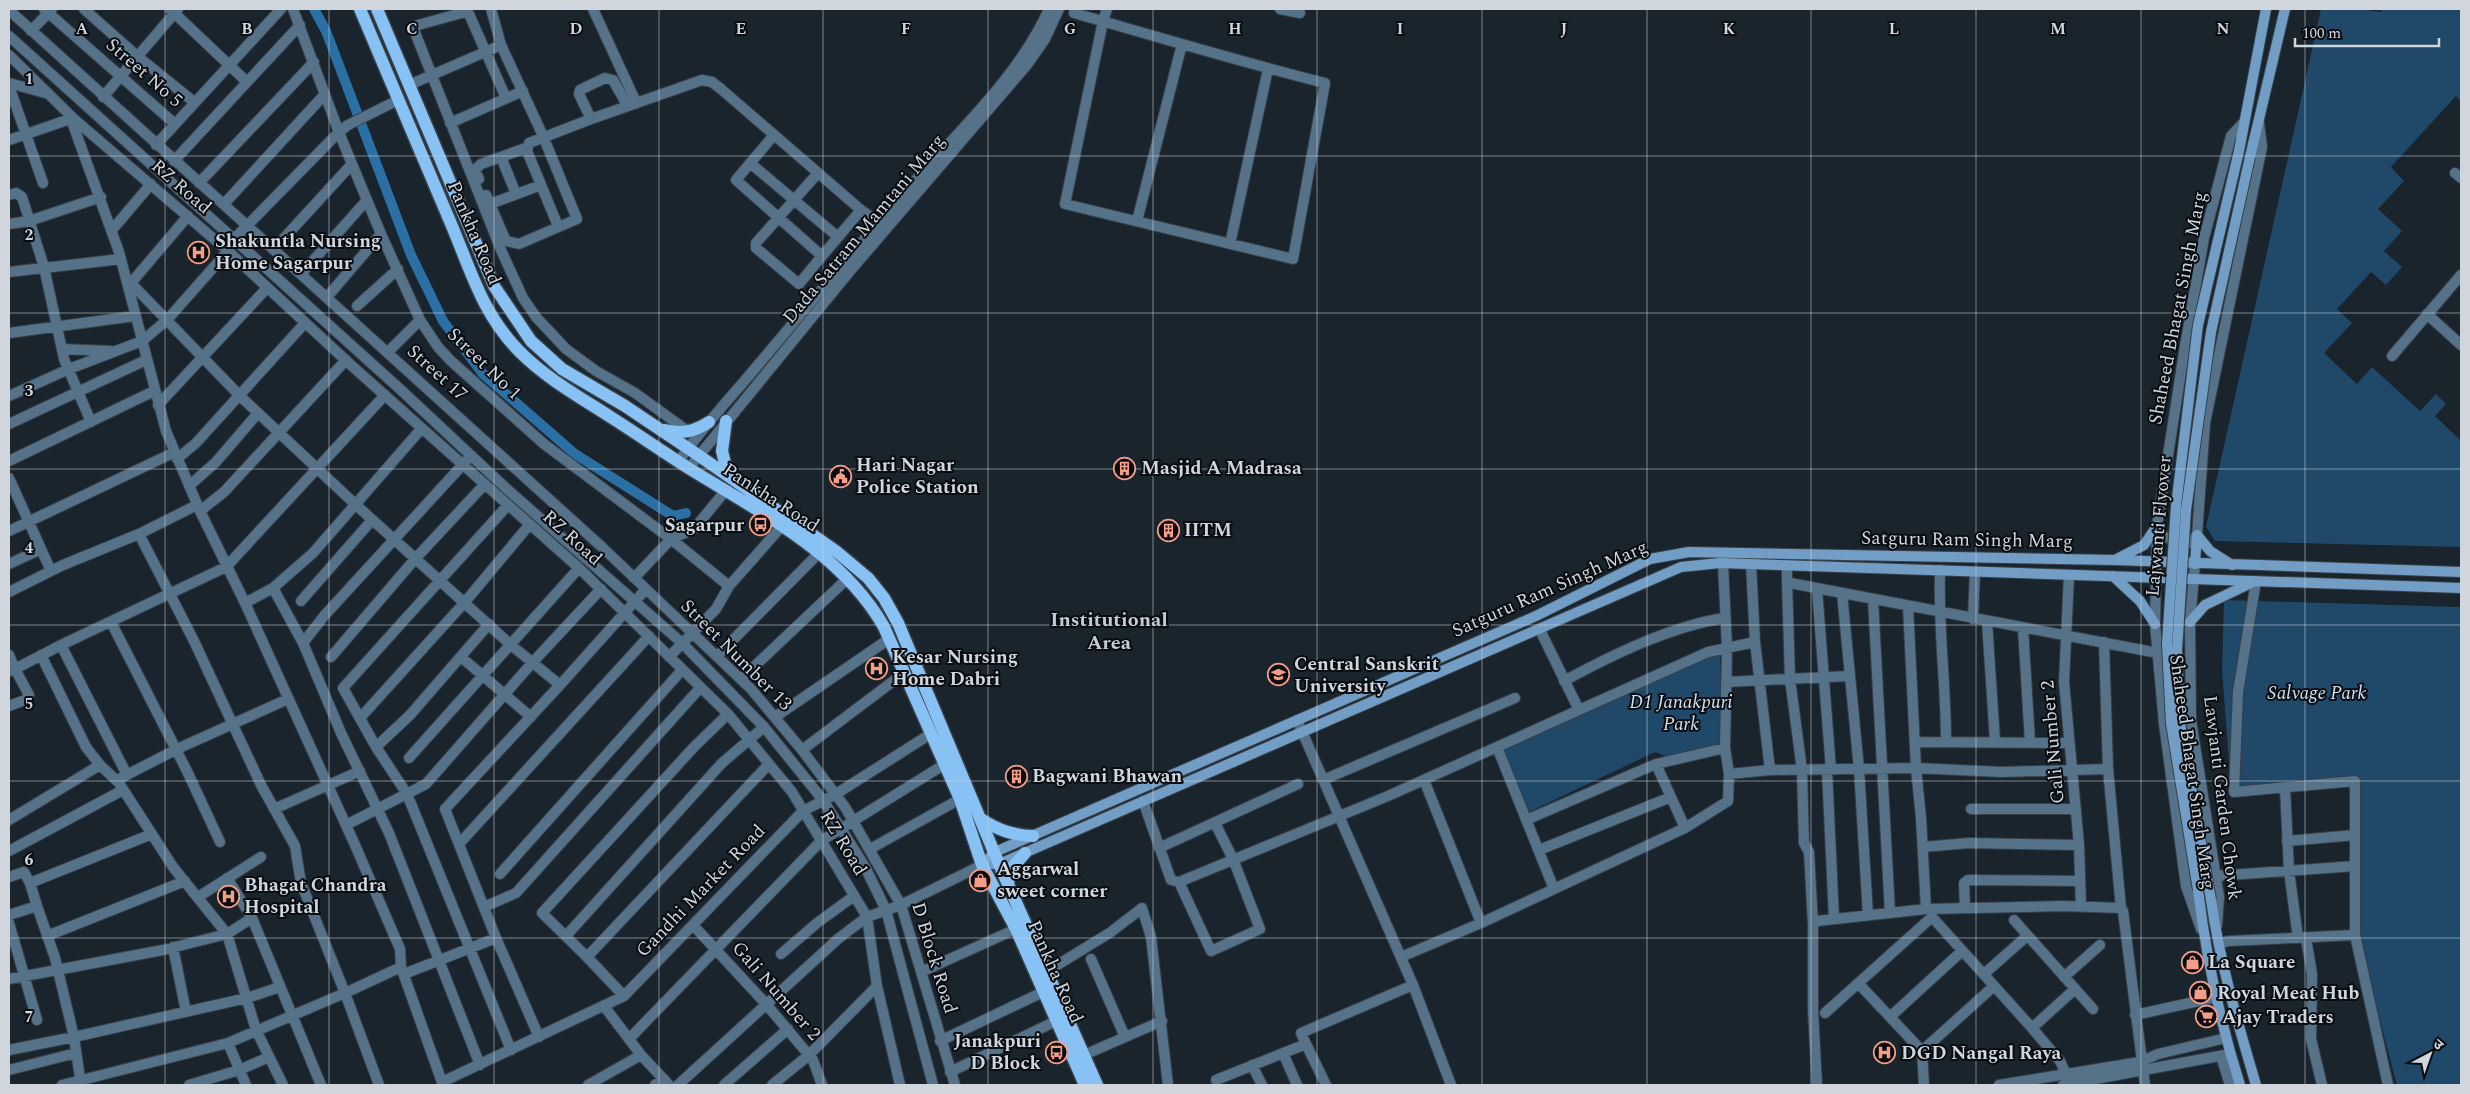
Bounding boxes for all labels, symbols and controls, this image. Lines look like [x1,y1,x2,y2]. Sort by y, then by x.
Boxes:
scale bar [2295,15,2439,47]
text: A [76,17,89,41]
text: B [241,17,253,41]
text: C [406,17,418,41]
text: D [570,17,583,41]
text: E [736,17,746,41]
text: F [901,17,911,41]
text: G [1064,17,1076,41]
text: H [1228,17,1242,41]
text: I [1397,17,1403,41]
text: J [1561,17,1568,41]
text: K [1723,17,1736,41]
text: L [1889,17,1899,41]
text: M [2050,17,2066,41]
text: N [2216,17,2230,41]
text: 100 m [2302,22,2341,45]
street label: Street No 5 [99,31,189,115]
text: 1 [25,67,33,91]
street label: Dada Satram Mamtani Marg [776,128,952,330]
street label: RZ Road [144,152,218,222]
street label: Pankha Road [439,177,509,289]
street label: Shaheed Bhagat Singh Marg [2141,189,2215,427]
text: 2 [25,223,34,247]
place label: Shakuntla Nursing Home Sagarpur [215,227,381,278]
hospital icon: Shakuntla Nursing Home Sagarpur [187,240,211,264]
street label: Street No 1 [440,321,528,407]
street label: Street 17 [400,338,474,408]
text: 3 [25,379,34,403]
place label: Hari Nagar Police Station [856,451,979,502]
place label: Masjid A Madrasa [1141,454,1302,483]
street label: Lajwanti Flyover [2138,454,2180,598]
street label: Pankha Road [717,456,825,540]
building icon: Masjid A Madrasa [1113,456,1137,480]
public building icon: Hari Nagar Police Station [828,464,852,488]
street label: RZ Road [535,503,609,573]
place label: Sagarpur [665,511,745,540]
bus stop icon: Sagarpur [748,513,772,537]
place label: IITM [1184,516,1232,545]
building icon: IITM [1156,518,1180,542]
street label: Satguru Ram Singh Marg [1861,524,2073,556]
street label: Satguru Ram Singh Marg [1447,533,1653,645]
text: 4 [25,536,34,560]
street label: Street Number 13 [673,592,799,718]
district label: Institutional Area [1050,605,1168,658]
place label: Kesar Nursing Home Dabri [892,643,1018,694]
place label: Central Sanskrit University [1294,650,1439,701]
street label: Shaheed Bhagat Singh Marg [2161,653,2223,891]
hospital icon: Kesar Nursing Home Dabri [864,656,888,680]
school or university icon: Central Sanskrit University [1266,663,1290,687]
street label: Gali Number 2 [2033,679,2073,805]
park label: Salvage Park [2268,679,2367,708]
park label: D1 Janakpuri Park [1629,688,1733,739]
text: 5 [25,692,33,716]
street label: Lawjanti Garden Chowk [2195,694,2249,903]
place label: Bagwani Bhawan [1032,762,1183,791]
building icon: Bagwani Bhawan [1004,764,1028,788]
street label: RZ Road [812,805,874,881]
street label: Gandhi Market Road [629,818,773,964]
text: 6 [25,848,34,872]
place label: Aggarwal sweet corner [997,855,1108,906]
shop icon: Aggarwal sweet corner [969,868,993,892]
place label: Bhagat Chandra Hospital [244,871,387,922]
hospital icon: Bhagat Chandra Hospital [216,884,240,908]
street label: D Block Road [903,899,965,1017]
street label: Pankha Road [1019,916,1091,1028]
street label: Gali Number 2 [724,935,828,1047]
place label: La Square [2208,948,2296,977]
shop icon: La Square [2180,950,2204,974]
place label: Royal Meat Hub [2217,979,2359,1008]
shop icon: Royal Meat Hub [2189,981,2213,1005]
place label: Ajay Traders [2222,1003,2334,1032]
text: 7 [25,1005,34,1029]
supermarket icon: Ajay Traders [2194,1005,2218,1029]
place label: Janakpuri D Block [954,1027,1042,1078]
north arrow [2405,1029,2455,1079]
text: उ [2428,1034,2449,1056]
place label: DGD Nangal Raya [1901,1039,2062,1068]
bus stop icon: Janakpuri D Block [1045,1040,1069,1064]
hospital icon: DGD Nangal Raya [1873,1041,1897,1065]

